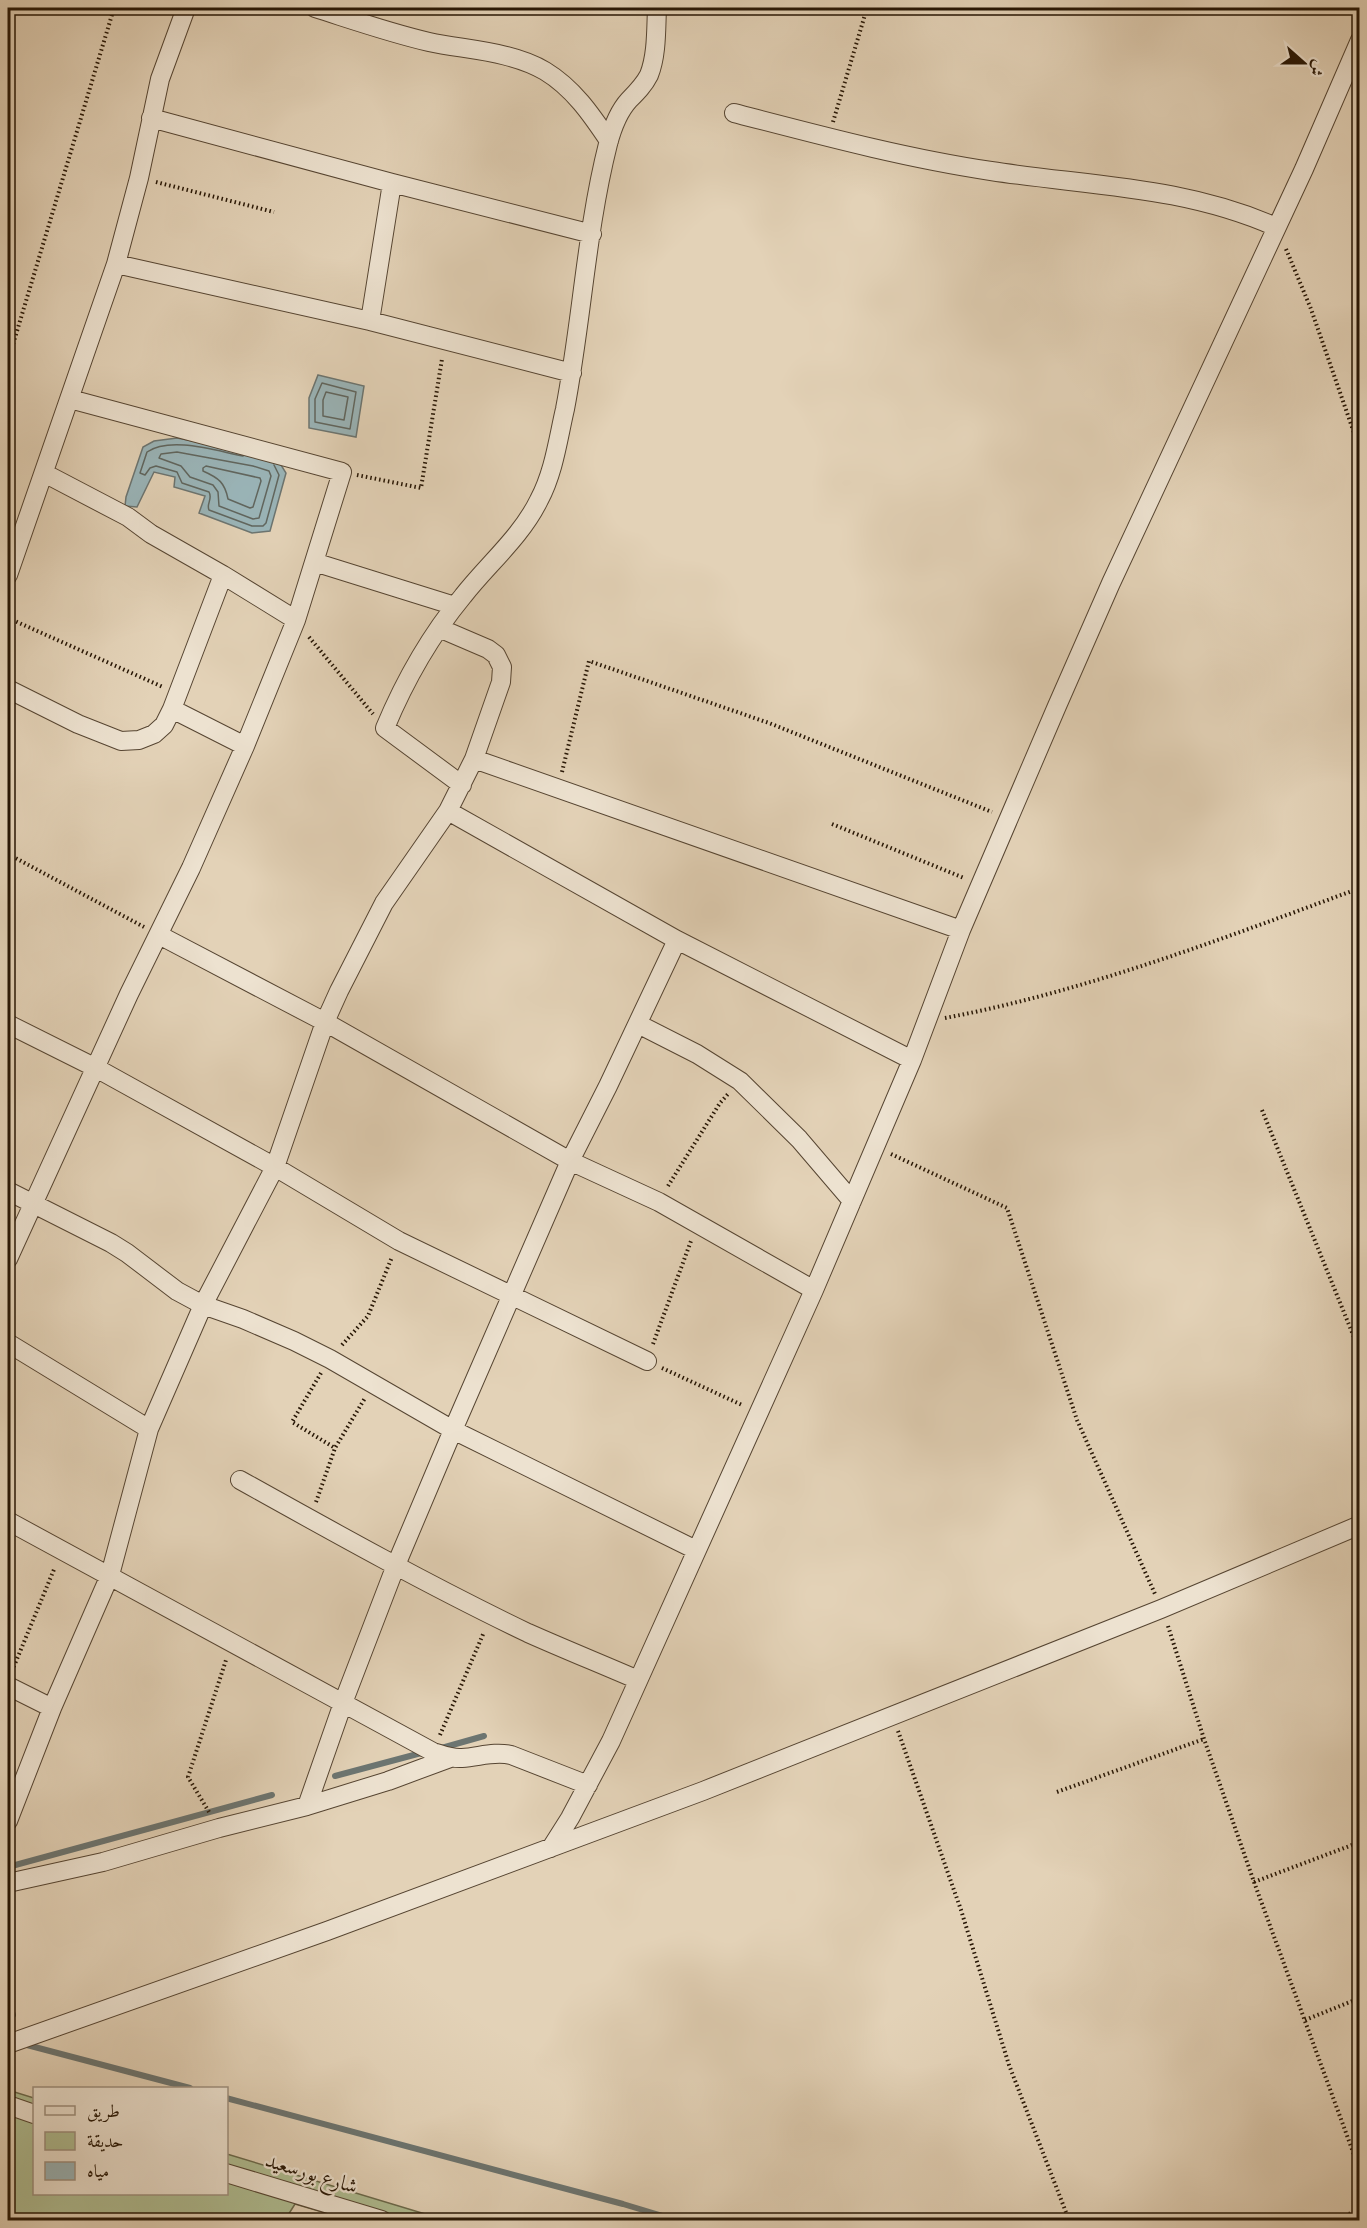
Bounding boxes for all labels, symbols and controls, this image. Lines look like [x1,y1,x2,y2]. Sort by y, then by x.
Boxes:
north arrow [1274,33,1334,93]
text: ش [1302,56,1329,79]
legend [33,2087,228,2195]
text: طريق [87,2100,120,2126]
text: حديقة [87,2130,123,2156]
street label: شارع بورسعيد [261,2147,361,2204]
text: مياه [87,2160,109,2186]

